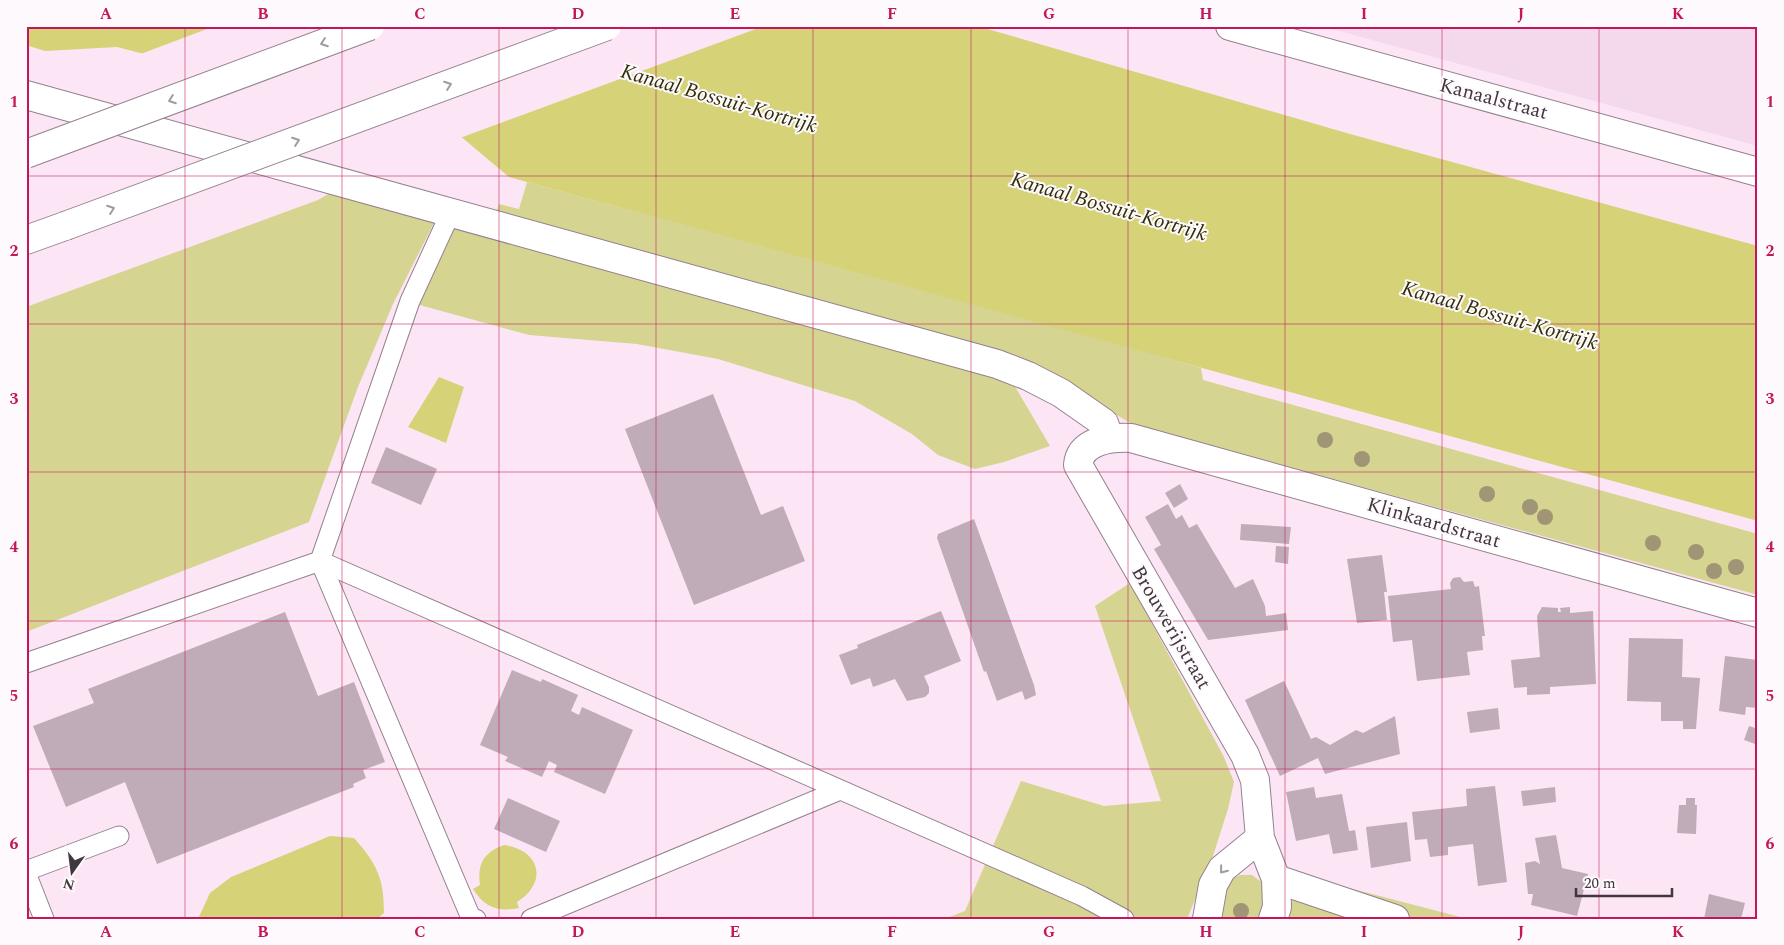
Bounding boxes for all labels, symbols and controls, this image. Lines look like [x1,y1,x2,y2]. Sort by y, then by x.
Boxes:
text: A [100,2,113,26]
text: B [257,2,269,26]
text: C [414,2,426,26]
text: D [572,2,585,26]
text: E [730,2,740,26]
text: F [887,2,897,26]
text: G [1043,2,1055,26]
text: H [1199,2,1213,26]
text: I [1361,2,1367,26]
text: J [1518,2,1525,26]
text: K [1672,2,1685,26]
one-way arrow [320,37,329,47]
water label: Kanaal Bossuit-Kortrijk [617,56,821,142]
street label: Kanaalstraat [1436,70,1551,128]
one-way arrow [444,81,452,91]
text: 1 [10,90,18,114]
text: 1 [1766,90,1774,114]
one-way arrow [168,94,177,104]
one-way arrow [291,137,300,147]
water label: Kanaal Bossuit-Kortrijk [1007,164,1211,250]
one-way arrow [106,205,114,215]
text: 2 [10,239,19,263]
text: 2 [1766,239,1775,263]
water label: Kanaal Bossuit-Kortrijk [1398,273,1602,359]
text: 3 [10,387,19,411]
text: 3 [1766,387,1775,411]
street label: Klinkaardstraat [1363,490,1504,556]
text: 4 [10,535,19,559]
text: 4 [1766,535,1775,559]
street label: Brouwerijstraat [1123,560,1219,695]
text: 5 [10,684,18,708]
text: 5 [1766,684,1774,708]
text: 6 [10,832,19,856]
text: 6 [1766,832,1775,856]
north arrow [48,848,98,898]
one-way arrow [1220,864,1229,873]
scale bar [1576,865,1673,897]
text: 20 m [1584,872,1616,895]
text: N [61,873,77,896]
text: A [100,920,113,944]
text: B [257,920,269,944]
text: C [414,920,426,944]
text: D [572,920,585,944]
text: E [730,920,740,944]
text: F [887,920,897,944]
text: G [1043,920,1055,944]
text: H [1199,920,1213,944]
text: I [1361,920,1367,944]
text: J [1518,920,1525,944]
text: K [1672,920,1685,944]

